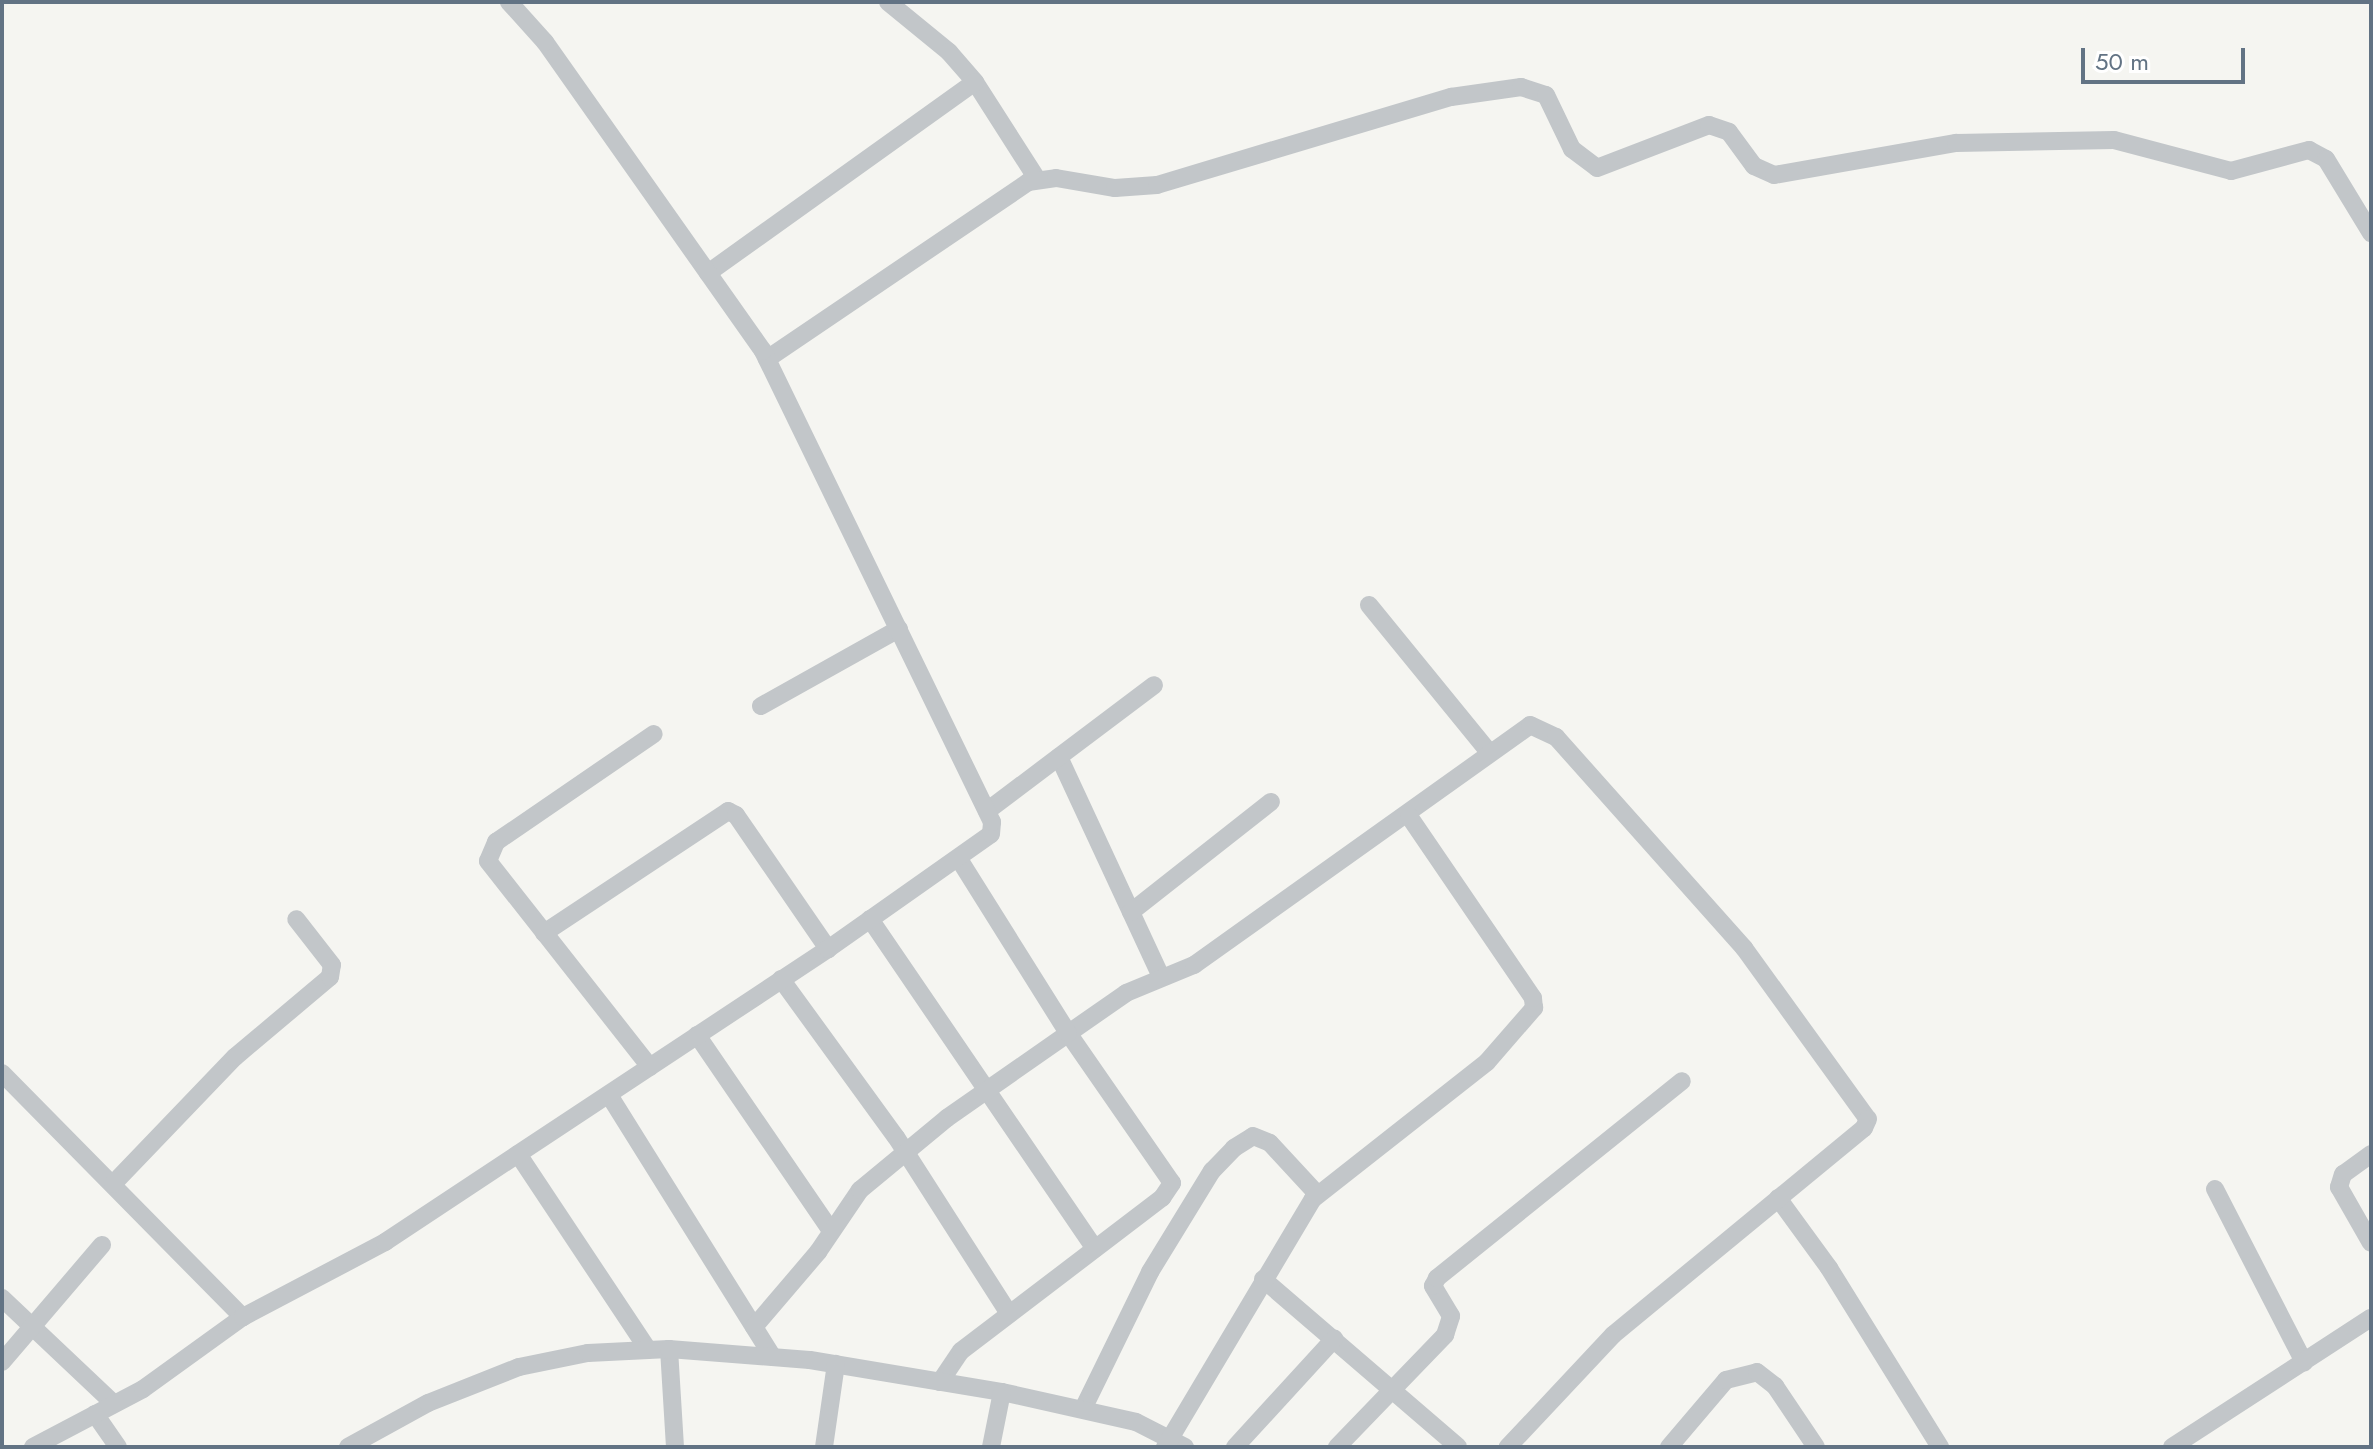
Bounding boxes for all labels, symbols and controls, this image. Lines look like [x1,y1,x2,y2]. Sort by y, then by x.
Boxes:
scale bar [2085,32,2249,82]
text: 50 m [2095,44,2149,79]

